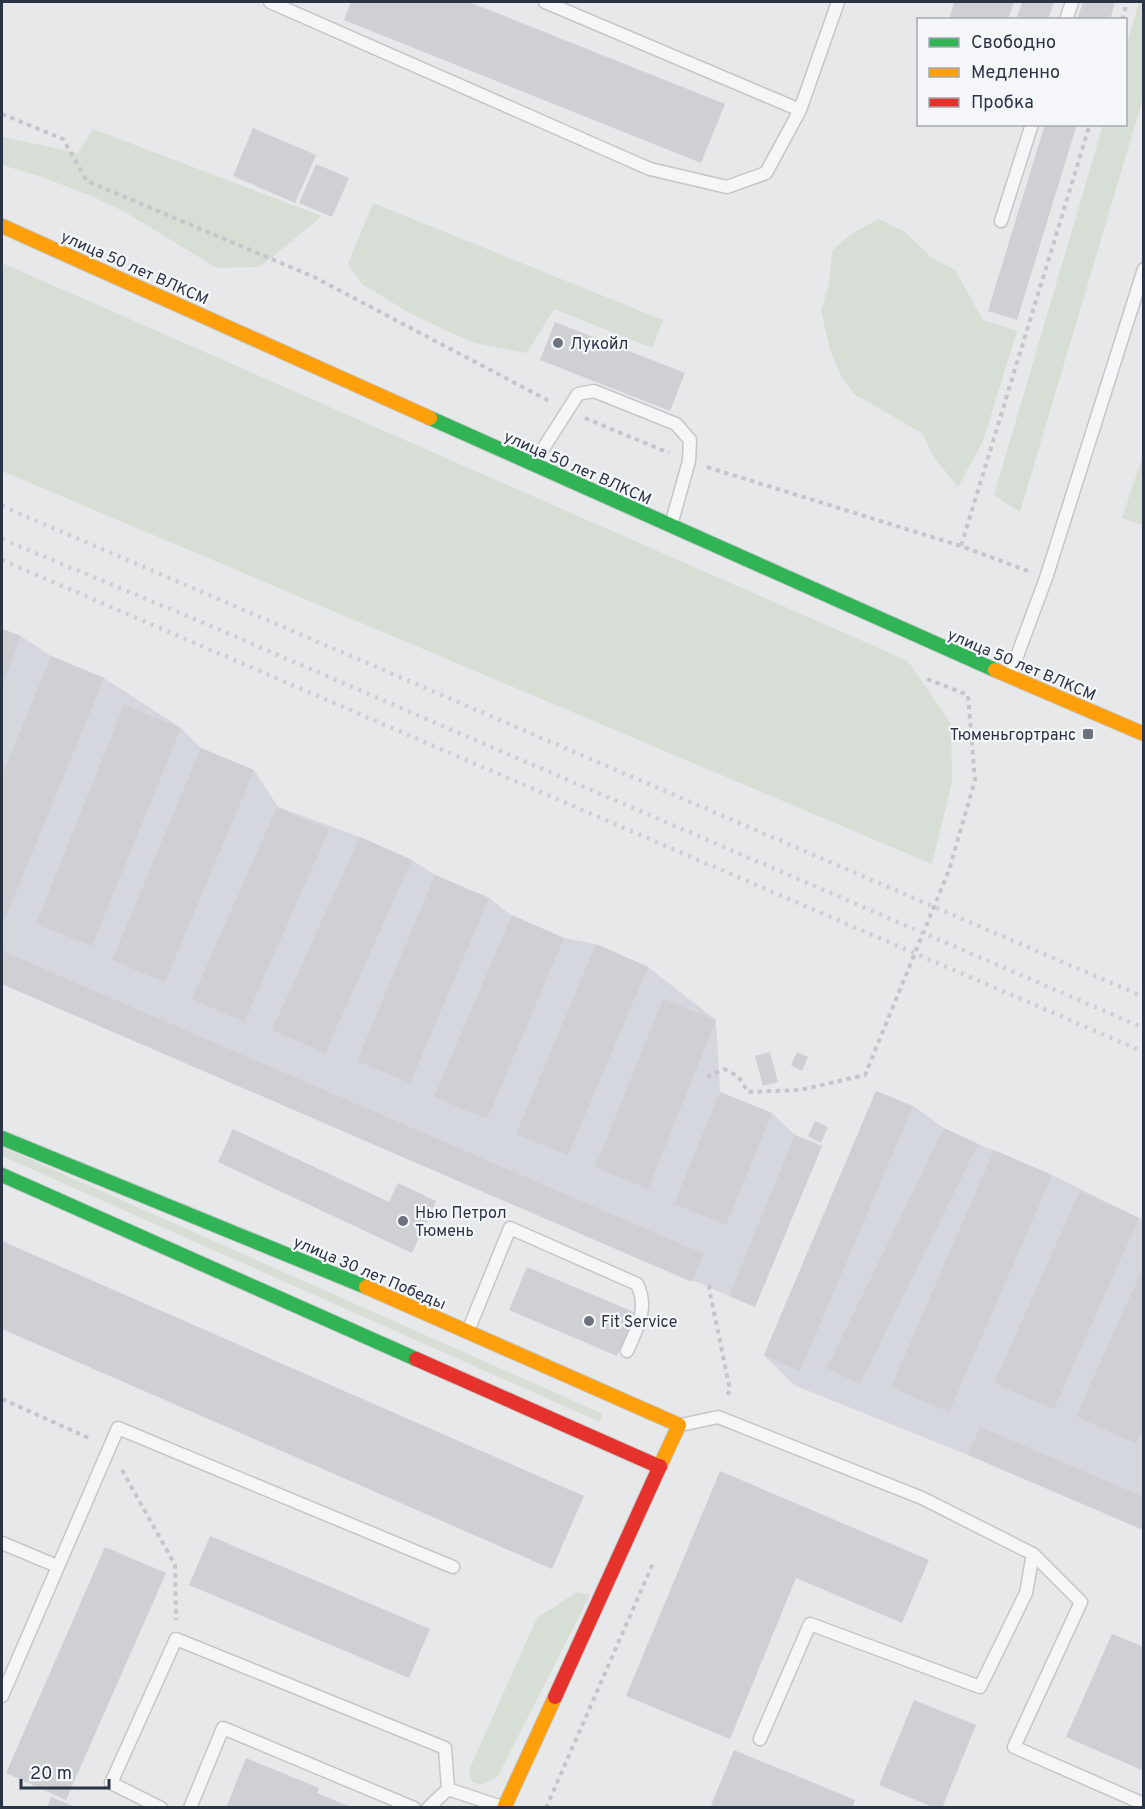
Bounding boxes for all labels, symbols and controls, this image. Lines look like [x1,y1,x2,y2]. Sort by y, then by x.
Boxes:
legend [917,18,1127,126]
text: Свободно [971,32,1056,55]
text: Медленно [971,62,1060,85]
text: Пробка [971,92,1034,115]
street label: улица 50 лет ВЛКСМ [57,227,211,310]
place label: Лукойл [570,335,628,355]
marker: Лукойл [551,336,565,350]
street label: улица 50 лет ВЛКСМ [500,427,654,510]
street label: улица 50 лет ВЛКСМ [944,625,1099,706]
place label: Тюменьгортранс [950,726,1076,746]
marker: Тюменьгортранс [1081,727,1095,741]
place label: Нью Петрол Тюмень [415,1204,507,1242]
marker: Нью Петрол Тюмень [396,1214,410,1228]
street label: улица 30 лет Победы [290,1233,449,1315]
place label: Fit Service [601,1313,677,1333]
marker: Fit Service [582,1314,596,1328]
scale bar [21,1752,110,1790]
text: 20 m [30,1763,72,1786]

